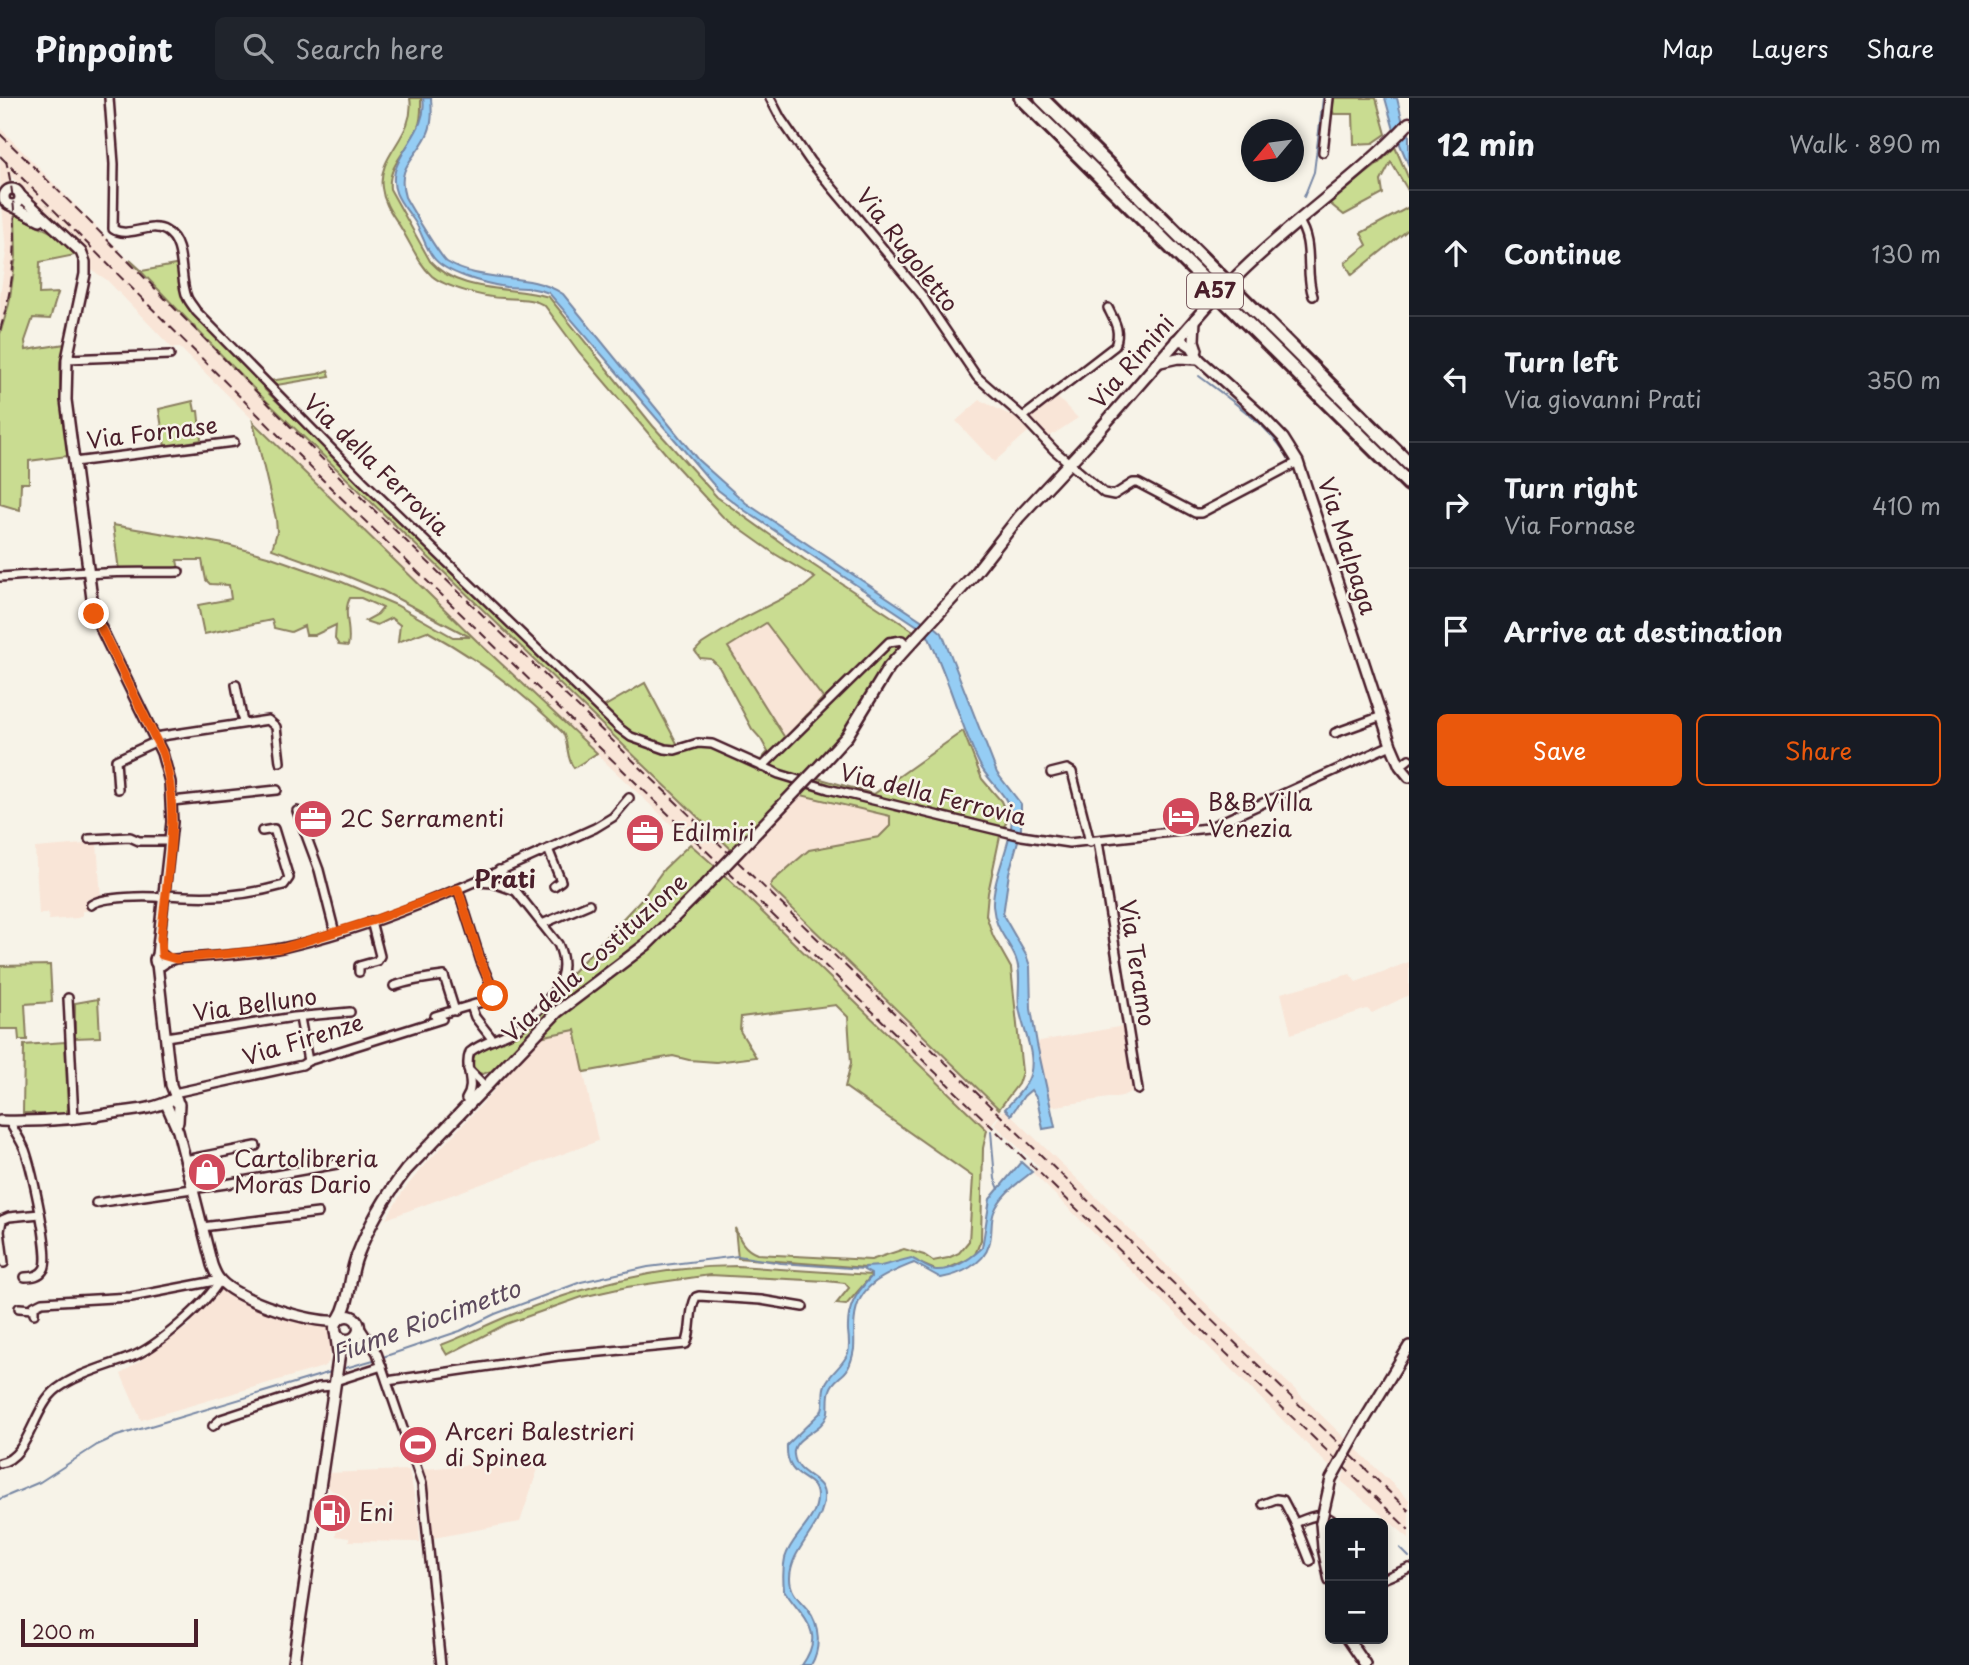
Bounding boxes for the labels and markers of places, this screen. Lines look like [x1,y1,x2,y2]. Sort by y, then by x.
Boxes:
place label: B&B Villa Venezia [1208,784,1313,845]
hotel icon: B&B Villa Venezia [1160,795,1202,837]
office icon: 2C Serramenti [292,798,334,840]
place label: 2C Serramenti [340,800,504,835]
office icon: Edilmiri [624,812,666,854]
place label: Edilmiri [672,814,755,849]
place label: Cartolibreria Moras Dario [234,1140,378,1201]
shop icon: Cartolibreria Moras Dario [186,1151,228,1193]
place label: Arceri Balestrieri di Spinea [445,1413,635,1474]
sports icon: Arceri Balestrieri di Spinea [397,1424,439,1466]
fuel station icon: Eni [311,1492,353,1534]
place label: Eni [359,1494,394,1529]

